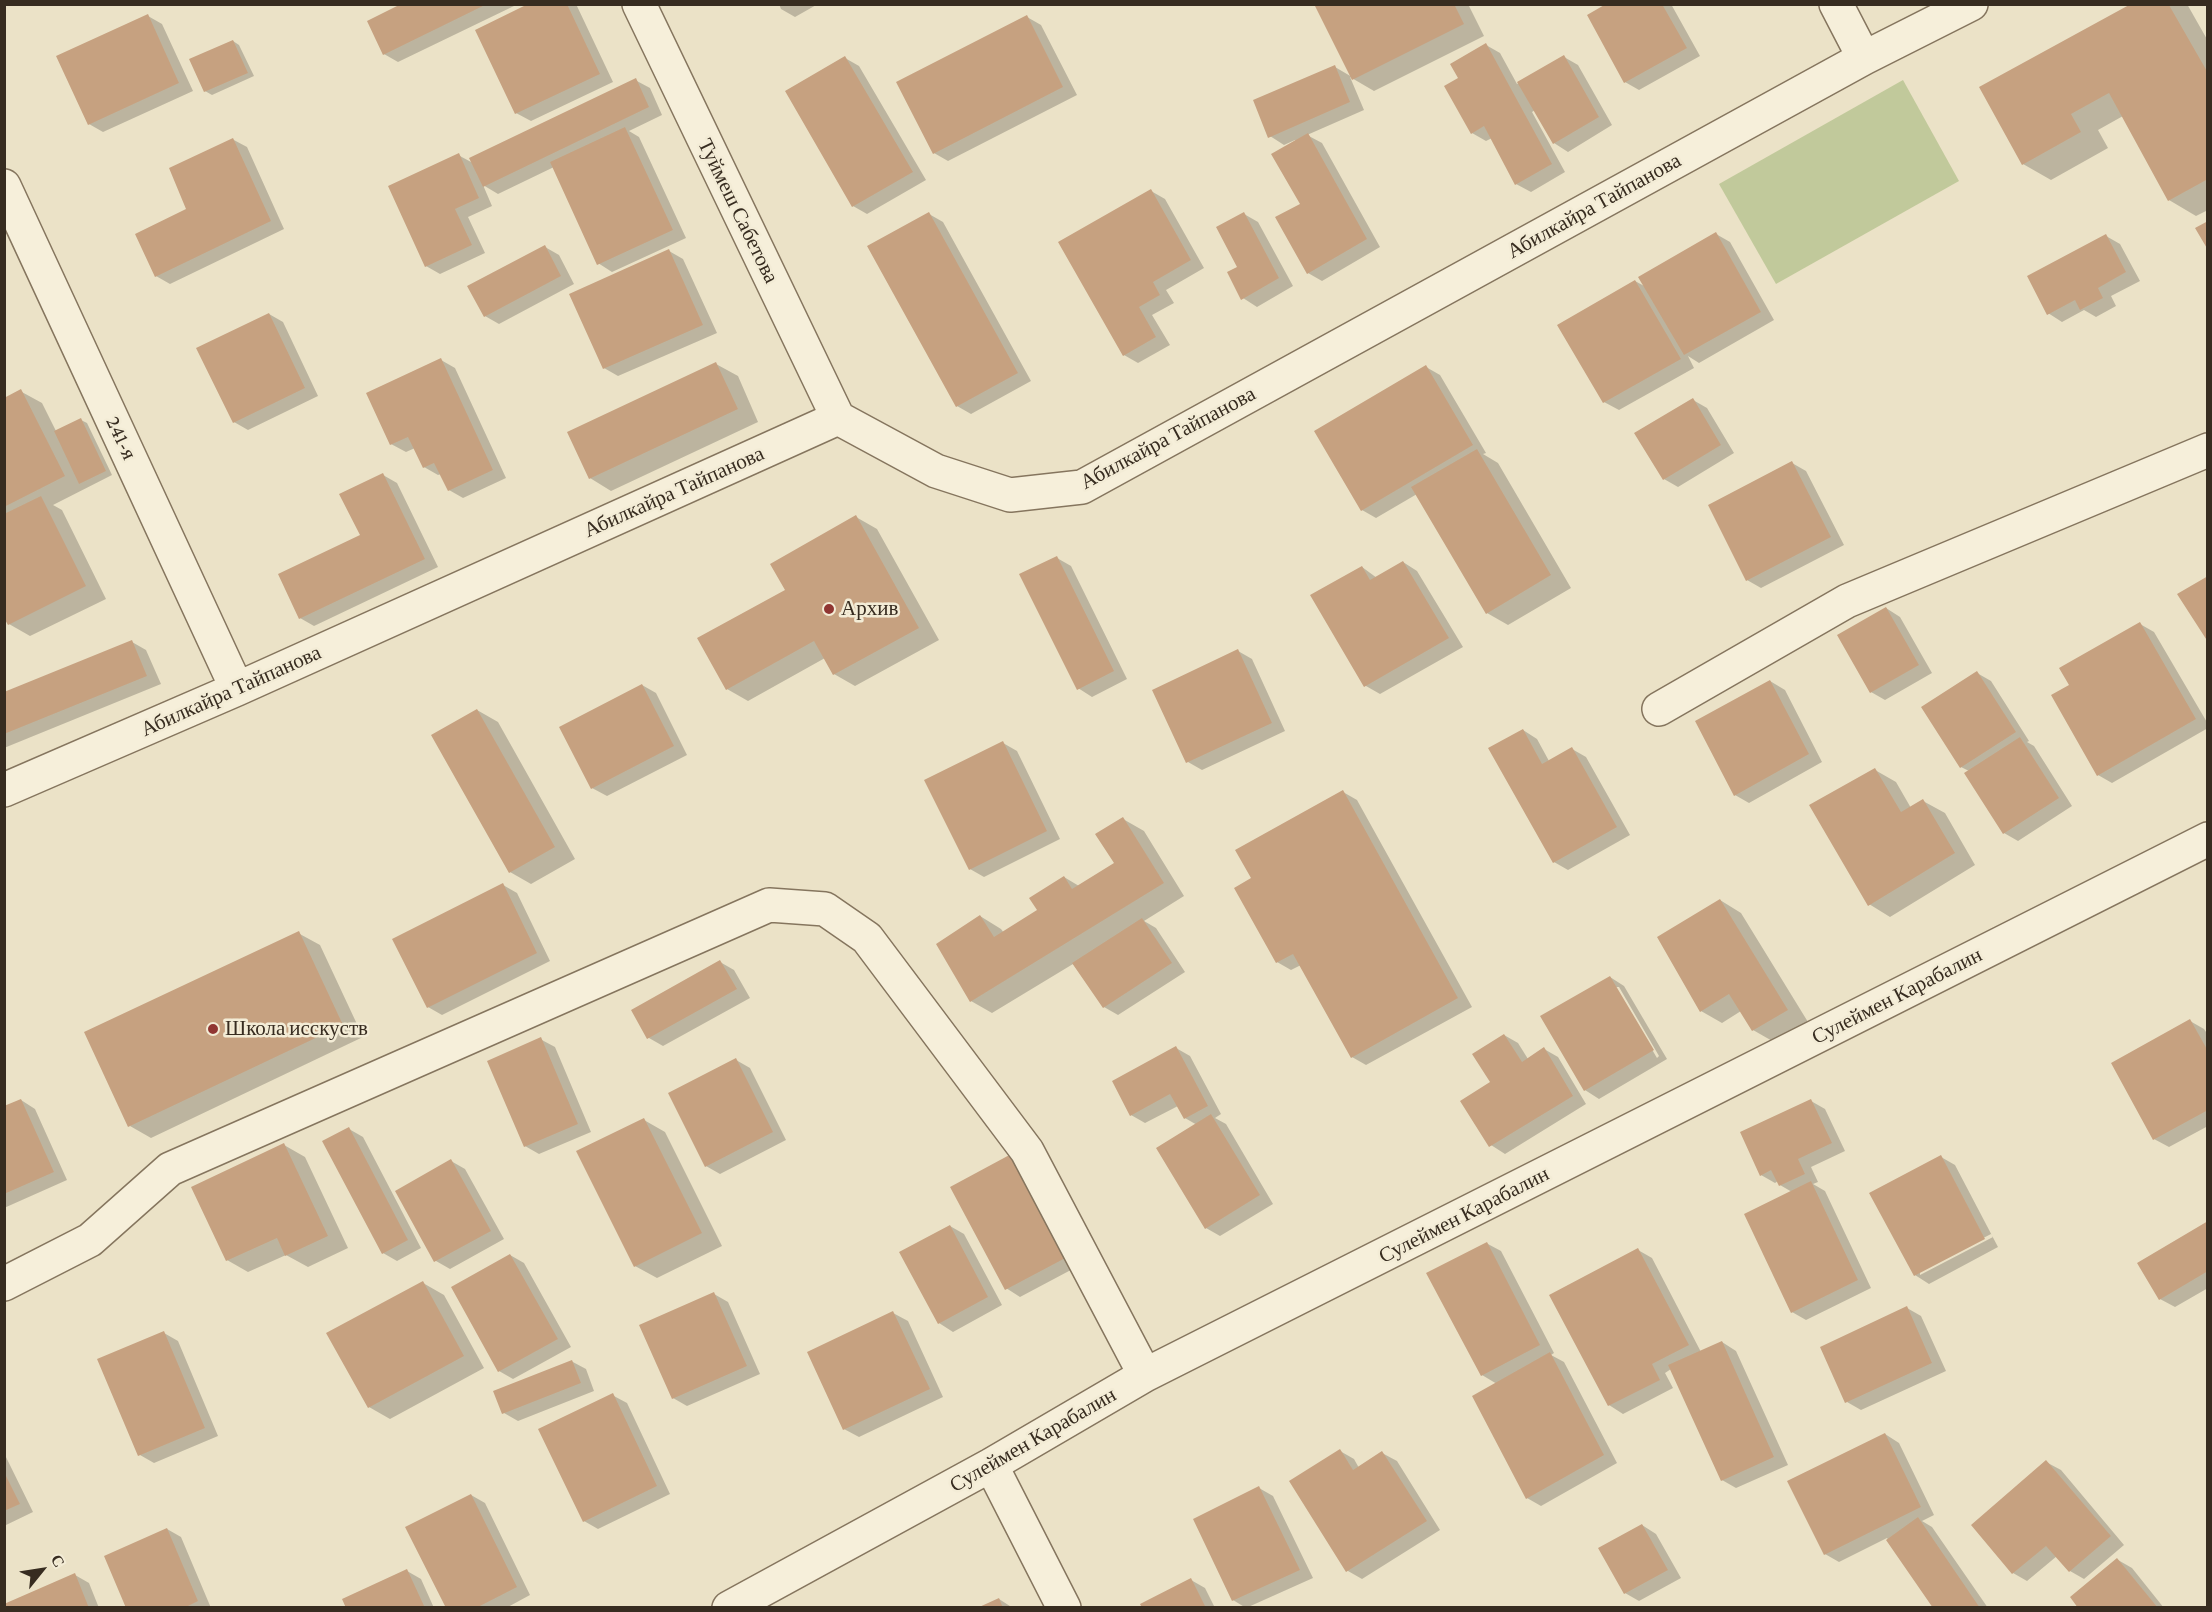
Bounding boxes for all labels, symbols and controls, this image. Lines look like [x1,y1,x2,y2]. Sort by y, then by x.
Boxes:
street label: Туймеш Сабетова [692,135,784,287]
street label: Абилкайра Тайпанова [1503,148,1685,264]
street label: Абилкайра Тайпанова [1076,381,1260,495]
street label: 241-я [100,412,142,464]
street label: Абилкайра Тайпанова [580,441,768,543]
place label: Архив [841,596,898,622]
marker: Архив [822,602,836,616]
street label: Абилкайра Тайпанова [137,640,325,742]
street label: Сулеймен Карабалин [1808,942,1986,1050]
place label: Школа исскуств [225,1016,368,1042]
marker: Школа исскуств [206,1022,220,1036]
street label: Сулеймен Карабалин [1375,1161,1553,1269]
street label: Сулеймен Карабалин [945,1382,1121,1498]
north arrow [12,1540,72,1600]
text: С [48,1551,68,1570]

